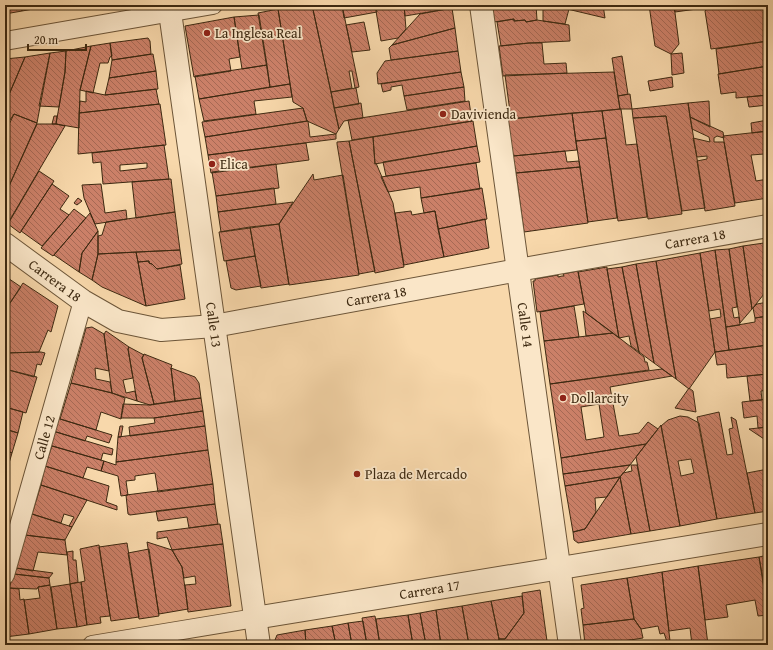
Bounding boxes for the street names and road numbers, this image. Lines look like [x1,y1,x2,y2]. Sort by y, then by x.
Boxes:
street label: Carrera 18 [663,224,727,254]
street label: Carrera 18 [25,255,86,307]
street label: Carrera 18 [344,281,408,311]
street label: Calle 13 [201,301,227,349]
street label: Calle 14 [512,301,539,349]
street label: Calle 12 [28,413,60,462]
street label: Carrera 17 [398,575,462,604]

